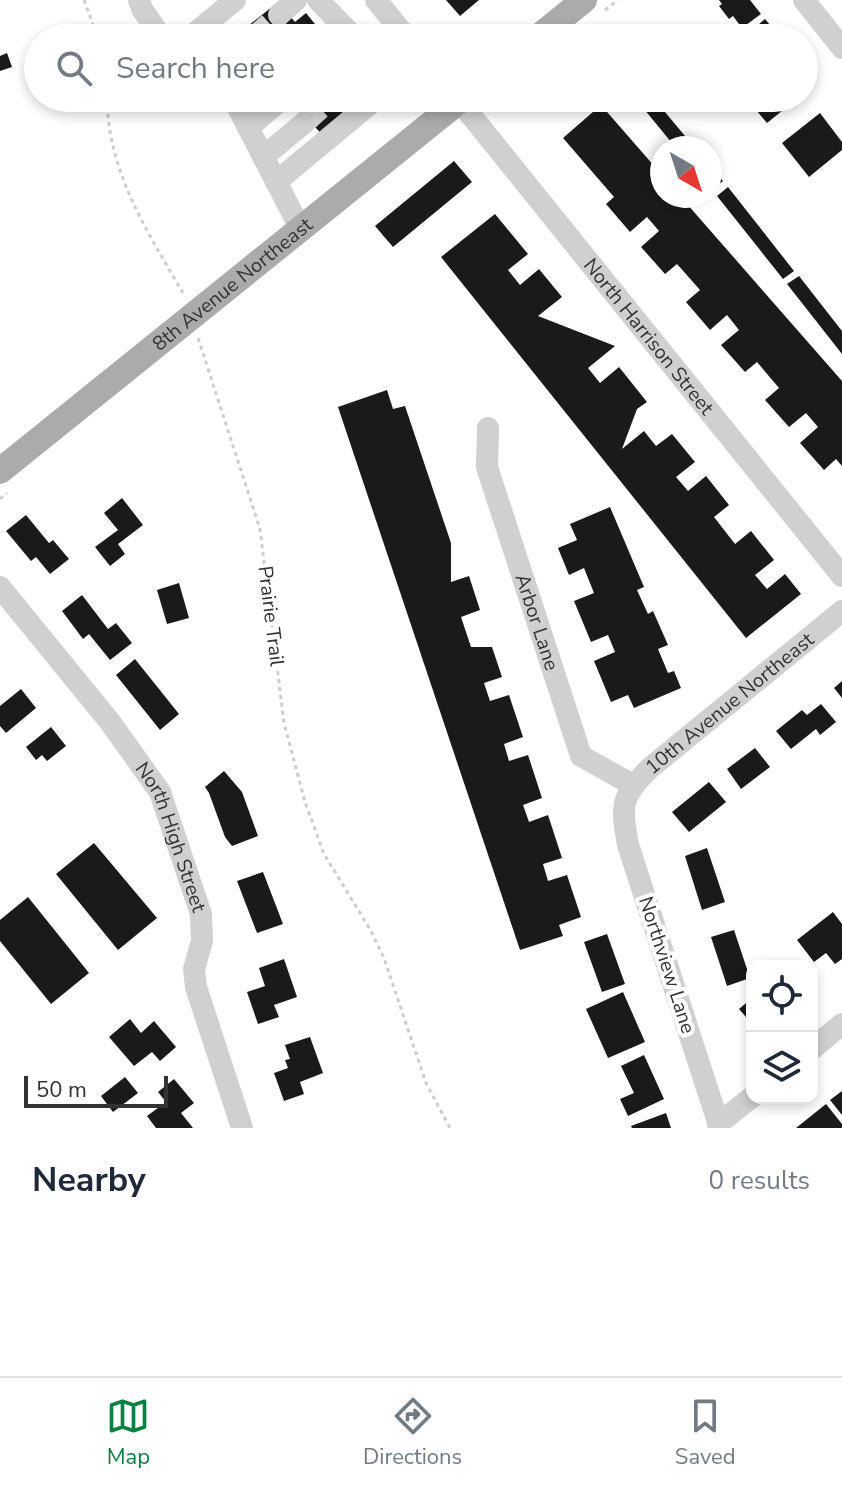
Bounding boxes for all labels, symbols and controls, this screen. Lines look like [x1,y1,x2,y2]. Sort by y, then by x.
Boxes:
search box [24,24,818,112]
icon: search [52,46,96,90]
text: Search here [116,48,275,89]
north arrow [650,136,722,208]
street label: 8th Avenue Northeast [146,211,319,357]
street label: North Harrison Street [578,252,721,421]
street label: Prairie Trail [251,564,291,668]
street label: Arbor Lane [509,570,566,674]
street label: 10th Avenue Northeast [639,625,820,780]
street label: North High Street [129,756,213,916]
street label: Northview Lane [632,893,702,1037]
map controls [746,960,818,1104]
button: locate [746,960,818,1032]
button: layers [746,1032,818,1104]
scale bar [24,1072,168,1108]
text: 50 m [36,1075,87,1105]
text: Nearby [32,1157,146,1203]
text: 0 results [709,1163,810,1198]
tab: Map [106,1394,150,1472]
tab: Directions [363,1394,462,1472]
tab: Saved [675,1394,736,1472]

